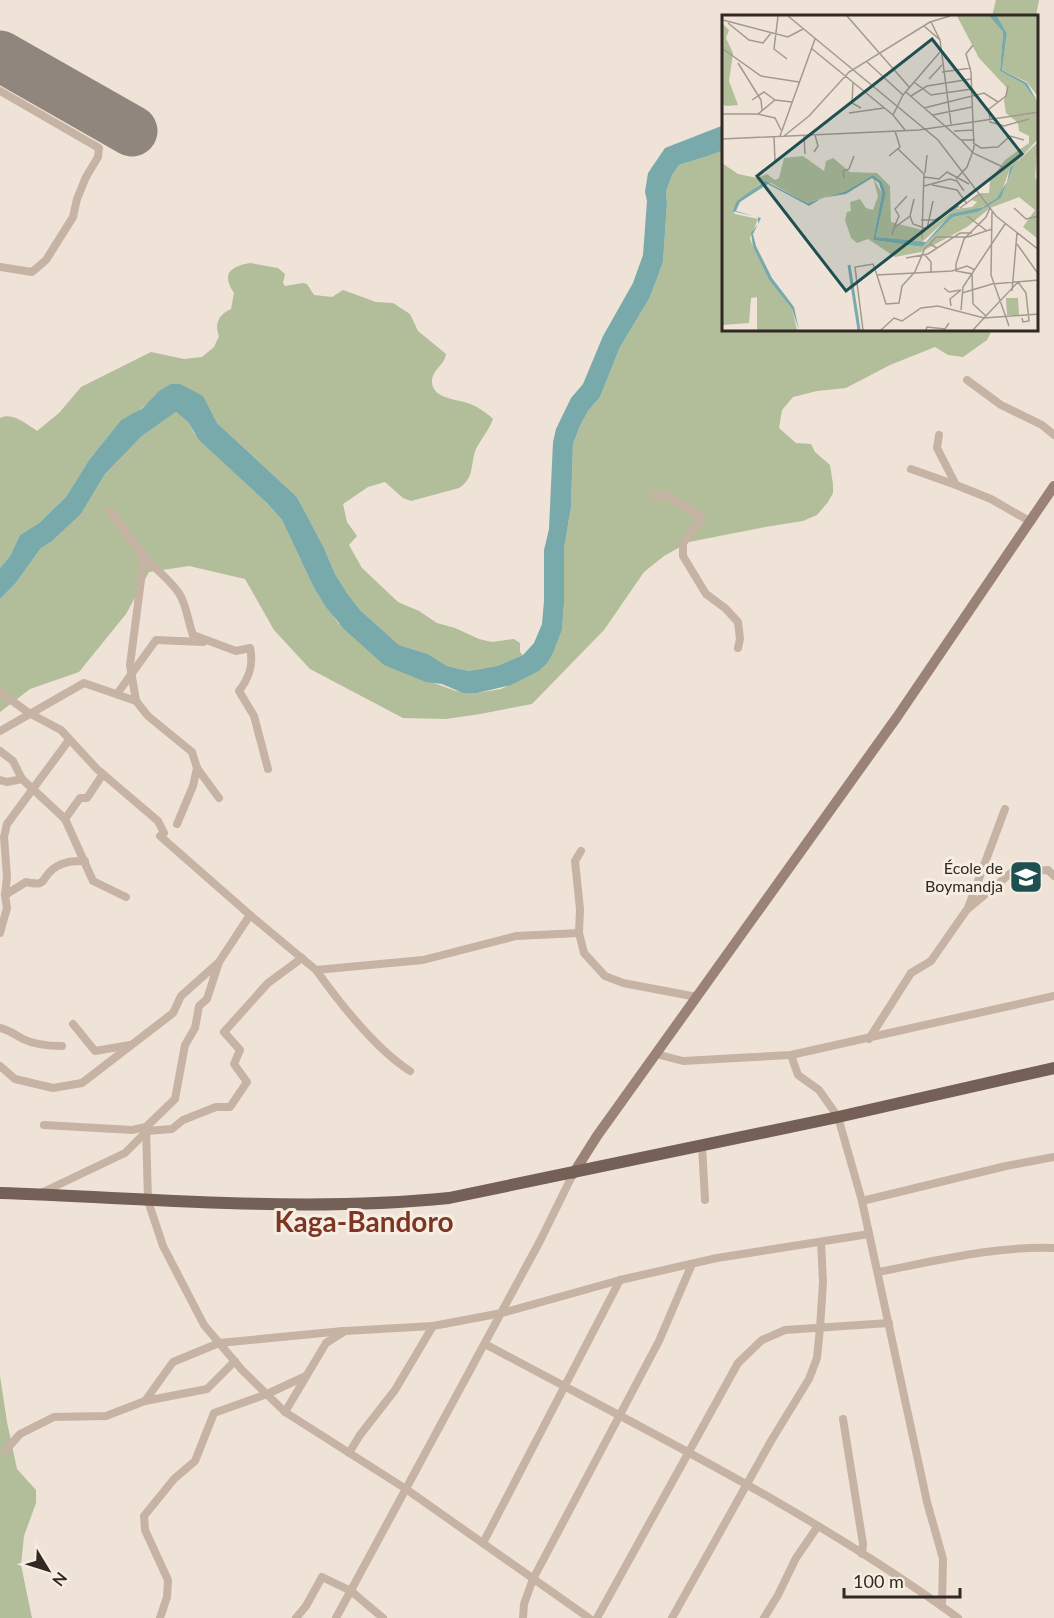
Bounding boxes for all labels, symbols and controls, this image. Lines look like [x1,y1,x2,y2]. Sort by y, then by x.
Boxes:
inset map [722,15,1039,332]
place label: École de Boymandja [925,858,1003,895]
school or university icon: École de Boymandja [1008,859,1044,895]
district label: Kaga-Bandoro [274,1204,454,1238]
north arrow [18,1540,78,1600]
scale bar [844,1561,960,1599]
text: N [49,1569,71,1590]
text: 100 m [853,1570,904,1592]

